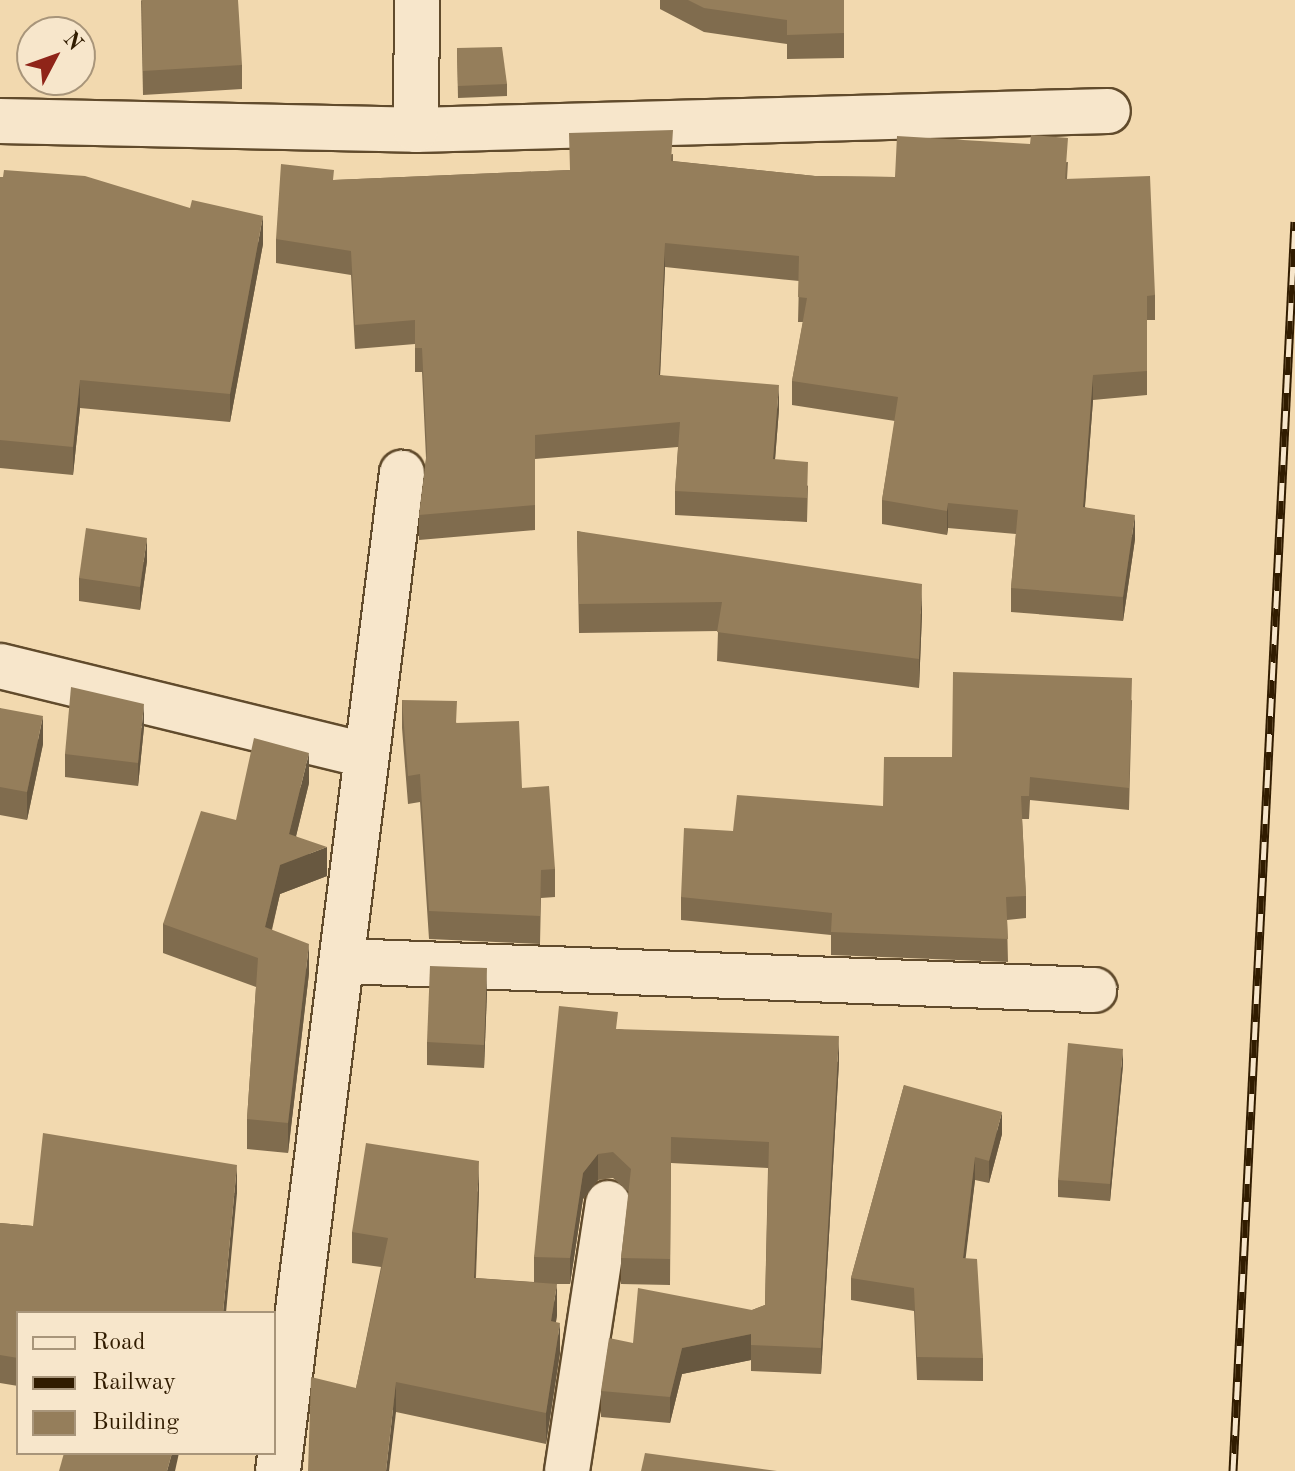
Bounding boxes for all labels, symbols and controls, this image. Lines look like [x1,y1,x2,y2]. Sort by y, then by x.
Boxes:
north arrow [16,16,96,96]
text: N [59,28,86,55]
legend [16,1311,276,1455]
text: Road [92,1331,145,1355]
text: Railway [92,1371,176,1395]
text: Building [92,1411,179,1435]

